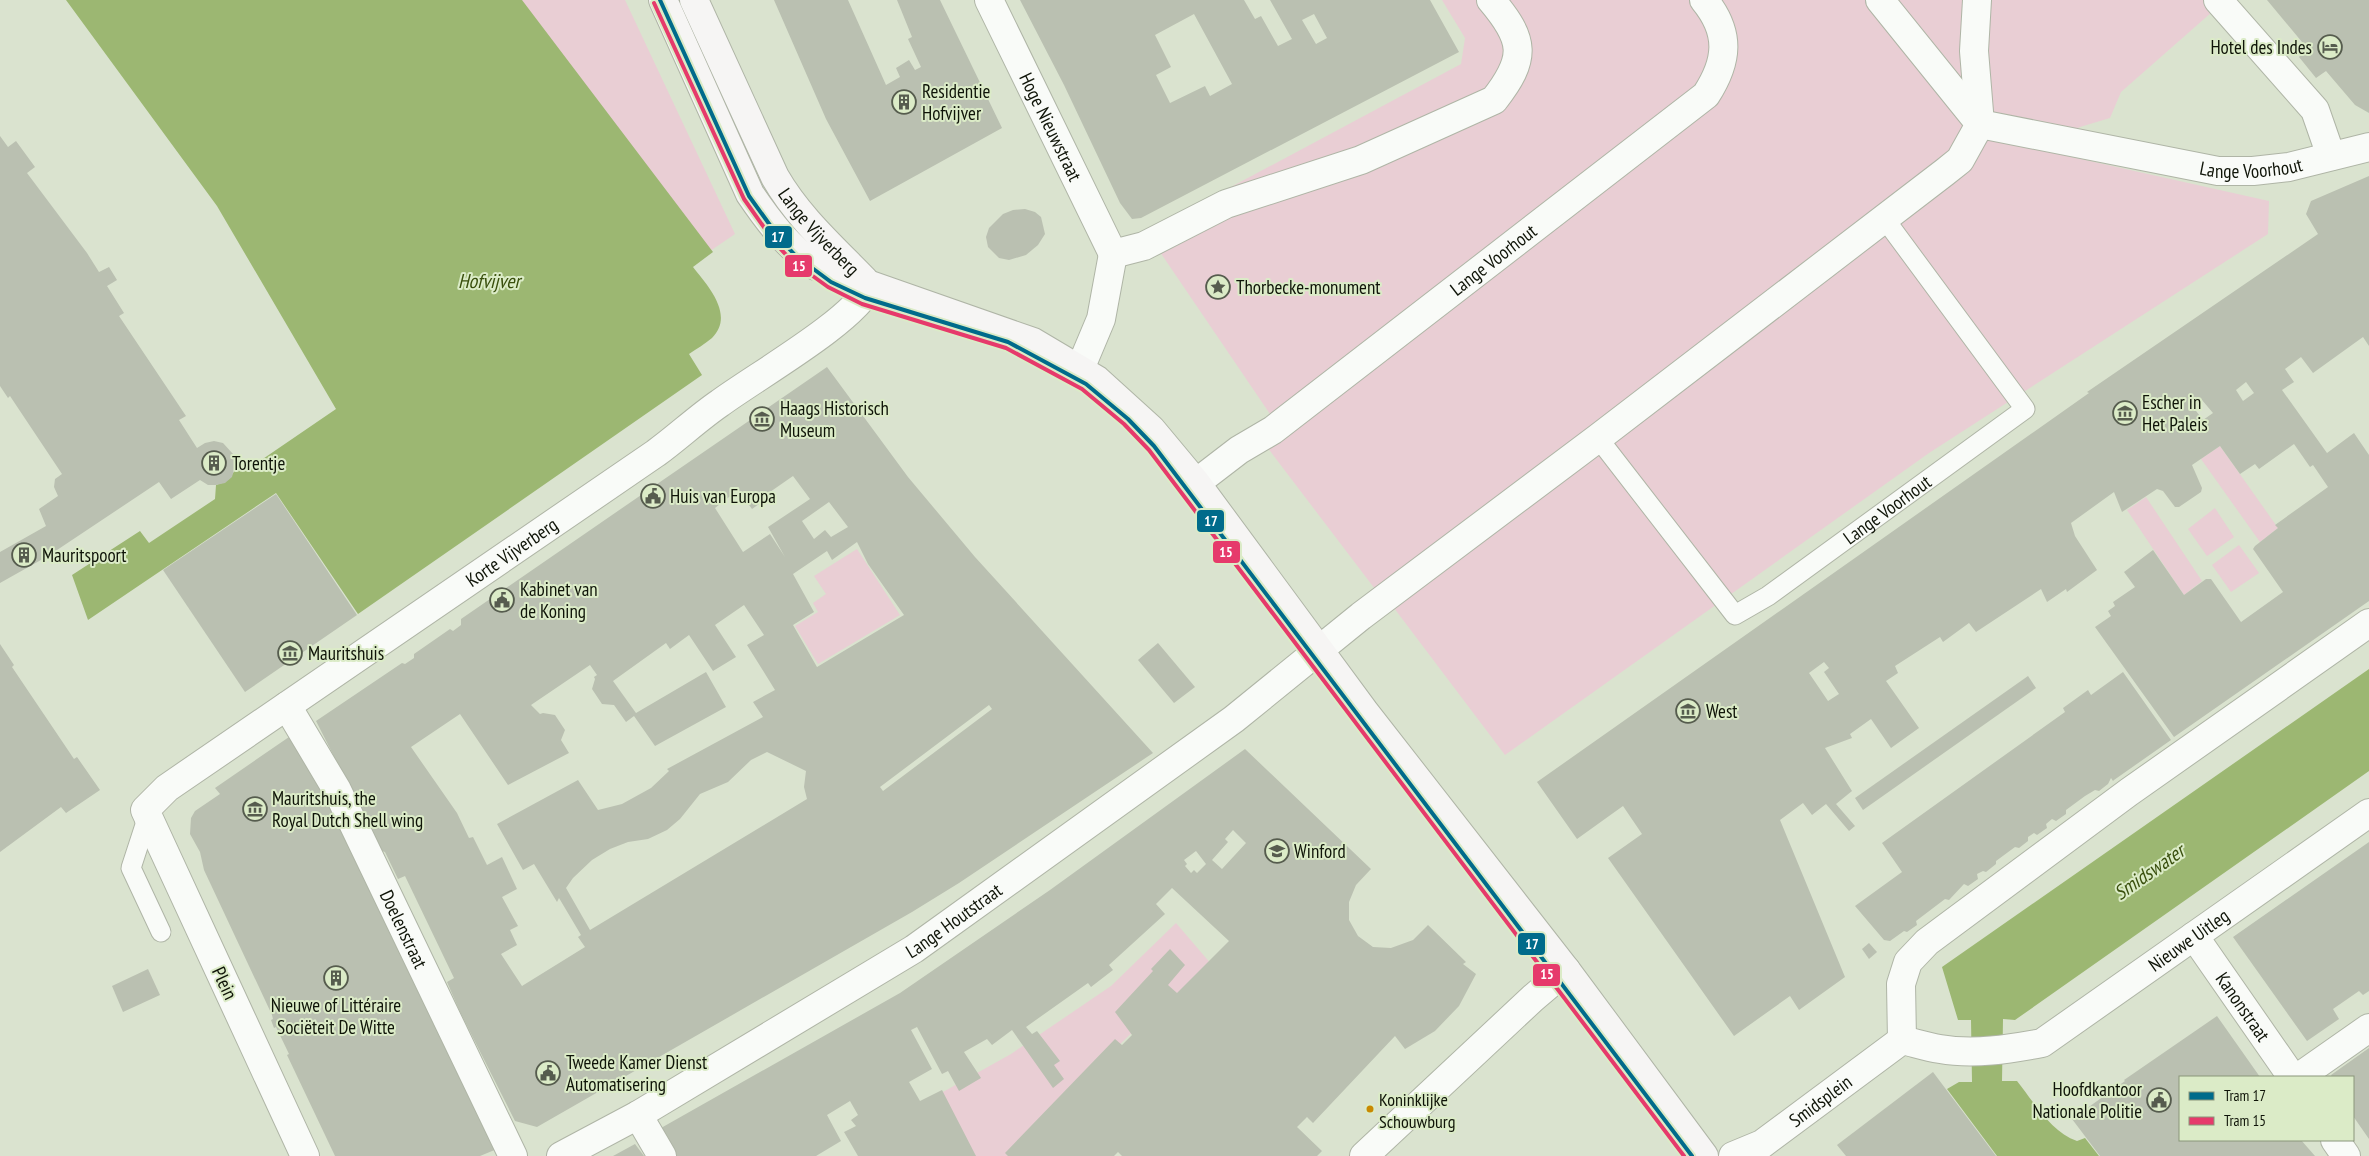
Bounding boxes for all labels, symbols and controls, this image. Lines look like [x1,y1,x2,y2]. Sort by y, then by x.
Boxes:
hotel icon: Hotel des Indes [2317,34,2343,60]
place label: Hotel des Indes [2210,35,2312,59]
street label: Hoge Nieuwstraat [1014,69,1088,185]
place label: Residentie Hofvijver [922,79,991,125]
building icon: Residentie Hofvijver [891,89,917,115]
street label: Lange Voorhout [2198,152,2306,183]
street label: Lange Vijverberg [773,183,865,281]
street label: Lange Voorhout [1445,218,1542,301]
line badge: 17 [764,225,793,249]
text: 17 [771,228,785,246]
line badge: 15 [784,254,813,278]
text: 15 [792,257,806,275]
water label: Hofvijver [458,268,523,294]
place icon: Thorbecke-monument [1205,274,1231,300]
place label: Thorbecke-monument [1236,275,1381,299]
place label: Escher in Het Paleis [2142,390,2208,436]
place label: Haags Historisch Museum [780,396,889,442]
museum icon: Escher in Het Paleis [2112,400,2138,426]
museum icon: Haags Historisch Museum [749,406,775,432]
building icon: Torentje [201,450,227,476]
place label: Torentje [232,451,285,475]
street label: Lange Voorhout [1838,469,1936,549]
public building icon: Huis van Europa [640,483,666,509]
place label: Huis van Europa [670,484,776,508]
line badge: 17 [1196,509,1225,533]
street label: Korte Vijverberg [461,512,562,592]
text: 17 [1204,512,1218,530]
line badge: 15 [1212,540,1241,564]
building icon: Mauritspoort [11,542,37,568]
place label: Mauritspoort [42,543,127,567]
text: 15 [1219,543,1233,561]
place label: Kabinet van de Koning [520,577,598,623]
public building icon: Kabinet van de Koning [489,587,515,613]
museum icon: Mauritshuis [277,640,303,666]
place label: Mauritshuis [308,641,384,665]
museum icon: West [1675,698,1701,724]
place label: West [1706,699,1738,723]
place label: Mauritshuis, the Royal Dutch Shell wing [272,786,423,832]
museum icon: Mauritshuis, the Royal Dutch Shell wing [242,796,268,822]
water label: Smidswater [2109,837,2191,906]
school or university icon: Winford [1264,838,1290,864]
place label: Winford [1294,839,1346,863]
street label: Lange Houtstraat [901,877,1007,963]
street label: Doelenstraat [375,886,433,973]
street label: Nieuwe Uitleg [2144,903,2234,976]
line badge: 17 [1517,932,1546,956]
text: 17 [1525,935,1539,953]
street label: Plein [207,963,243,1003]
line badge: 15 [1532,963,1561,987]
building icon: Nieuwe of Littéraire Sociëteit De Witte [323,965,349,991]
text: 15 [1540,965,1554,983]
street label: Kanonstraat [2211,967,2276,1046]
place label: Nieuwe of Littéraire Sociëteit De Witte [271,993,401,1039]
place label: Tweede Kamer Dienst Automatisering [566,1050,708,1096]
public building icon: Tweede Kamer Dienst Automatisering [535,1060,561,1086]
street label: Smidsplein [1784,1069,1856,1132]
legend [2179,1076,2354,1141]
place label: Hoofdkantoor Nationale Politie [2032,1077,2143,1123]
text: Tram 17 [2224,1086,2266,1105]
public building icon: Hoofdkantoor Nationale Politie [2146,1087,2172,1113]
place label: Koninklijke Schouwburg [1379,1088,1456,1133]
marker: Koninklijke Schouwburg [1365,1104,1375,1114]
text: Tram 15 [2224,1111,2266,1130]

